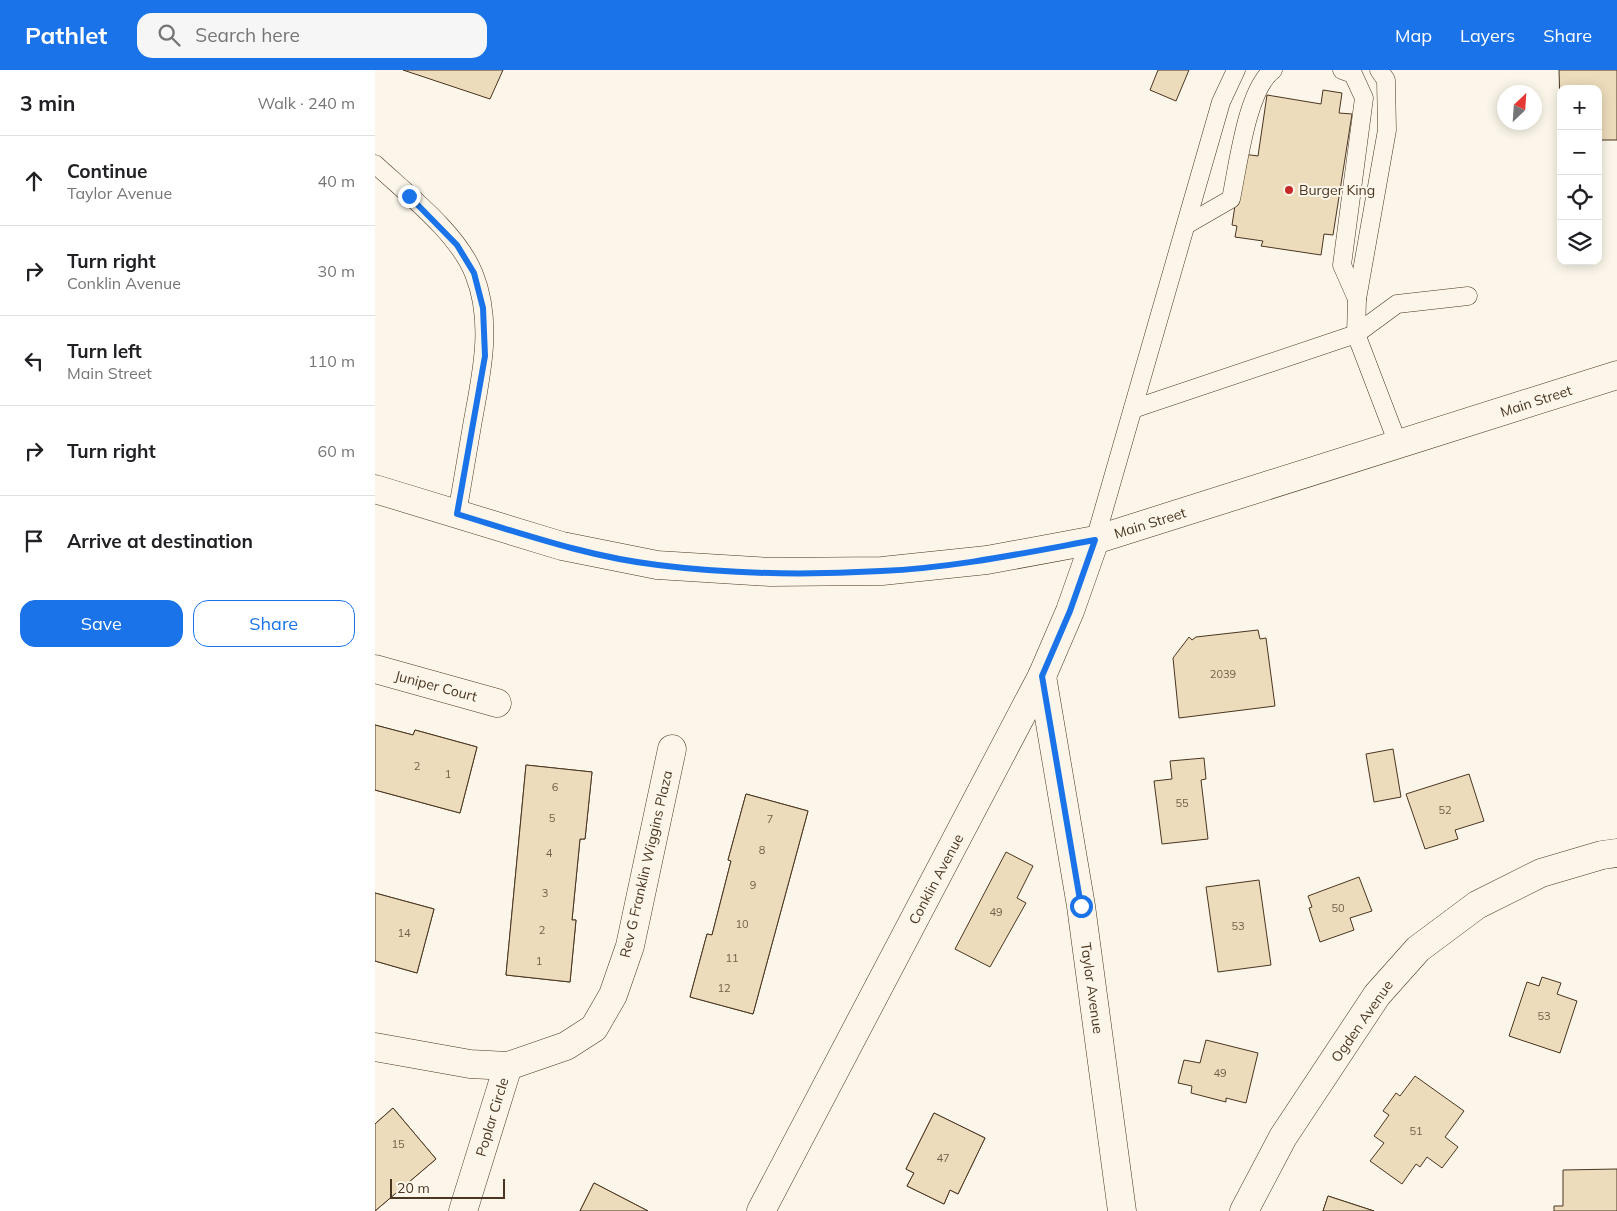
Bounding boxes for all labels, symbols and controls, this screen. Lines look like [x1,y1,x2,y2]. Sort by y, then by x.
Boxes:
search box [137,13,487,58]
text: Pathlet [25,20,107,50]
icon: search [155,21,183,49]
text: Search here [195,23,300,47]
text: Map [1395,24,1432,47]
text: Layers [1460,24,1515,47]
text: Share [1543,24,1592,47]
north arrow [1497,85,1542,130]
map controls [1557,85,1602,265]
button: + [1557,85,1602,130]
text: 3 min [20,90,75,116]
text: Walk · 240 m [257,93,355,113]
button: − [1557,130,1602,175]
text: Continue [67,159,147,183]
icon: ahead [20,167,48,195]
text: 40 m [318,171,355,191]
button: locate [1557,175,1602,220]
place label: Burger King [1299,181,1375,199]
text: Taylor Avenue [67,183,172,203]
marker: Burger King [1283,184,1295,196]
route end [398,185,421,208]
button: layers [1557,220,1602,265]
text: Turn right [67,249,156,273]
icon: right [20,257,48,285]
text: 30 m [318,261,355,281]
text: Conklin Avenue [67,273,181,293]
text: Turn left [67,339,142,363]
icon: left [20,347,48,375]
text: 110 m [308,351,355,371]
text: Main Street [67,363,152,383]
street label: Main Street [1498,381,1574,421]
icon: right [20,437,48,465]
text: Turn right [67,439,156,463]
text: 60 m [318,441,355,461]
street label: Main Street [1112,504,1188,542]
icon: arrive [20,527,48,555]
text: Arrive at destination [67,529,253,553]
button: Save [20,600,183,647]
button: Share [193,600,355,647]
street label: Juniper Court [393,666,479,706]
house number: 2039 [1210,667,1236,681]
house number: 2 [414,759,421,773]
house number: 1 [445,767,451,781]
street label: Rev G Franklin Wiggins Plaza [616,769,676,959]
house number: 6 [552,780,559,794]
house number: 55 [1175,796,1189,810]
house number: 52 [1438,803,1452,817]
house number: 5 [549,811,556,825]
house number: 7 [767,812,773,826]
street label: Conklin Avenue [905,831,967,927]
house number: 8 [759,843,766,857]
house number: 4 [546,846,553,860]
house number: 9 [750,878,756,892]
house number: 3 [542,886,548,900]
route start [1070,895,1093,918]
house number: 50 [1331,901,1345,915]
house number: 49 [989,905,1003,919]
house number: 10 [735,917,749,931]
house number: 53 [1231,919,1245,933]
house number: 2 [539,923,546,937]
house number: 14 [397,926,411,940]
street label: Taylor Avenue [1077,941,1107,1035]
house number: 11 [725,951,739,965]
house number: 1 [536,954,542,968]
street label: Ogden Avenue [1327,977,1397,1065]
house number: 12 [717,981,731,995]
house number: 53 [1537,1009,1551,1023]
house number: 49 [1213,1066,1227,1080]
street label: Poplar Circle [471,1075,513,1159]
house number: 51 [1409,1124,1423,1138]
house number: 15 [391,1137,405,1151]
house number: 47 [936,1151,950,1165]
scale bar [390,1176,505,1199]
text: 20 m [397,1179,430,1197]

